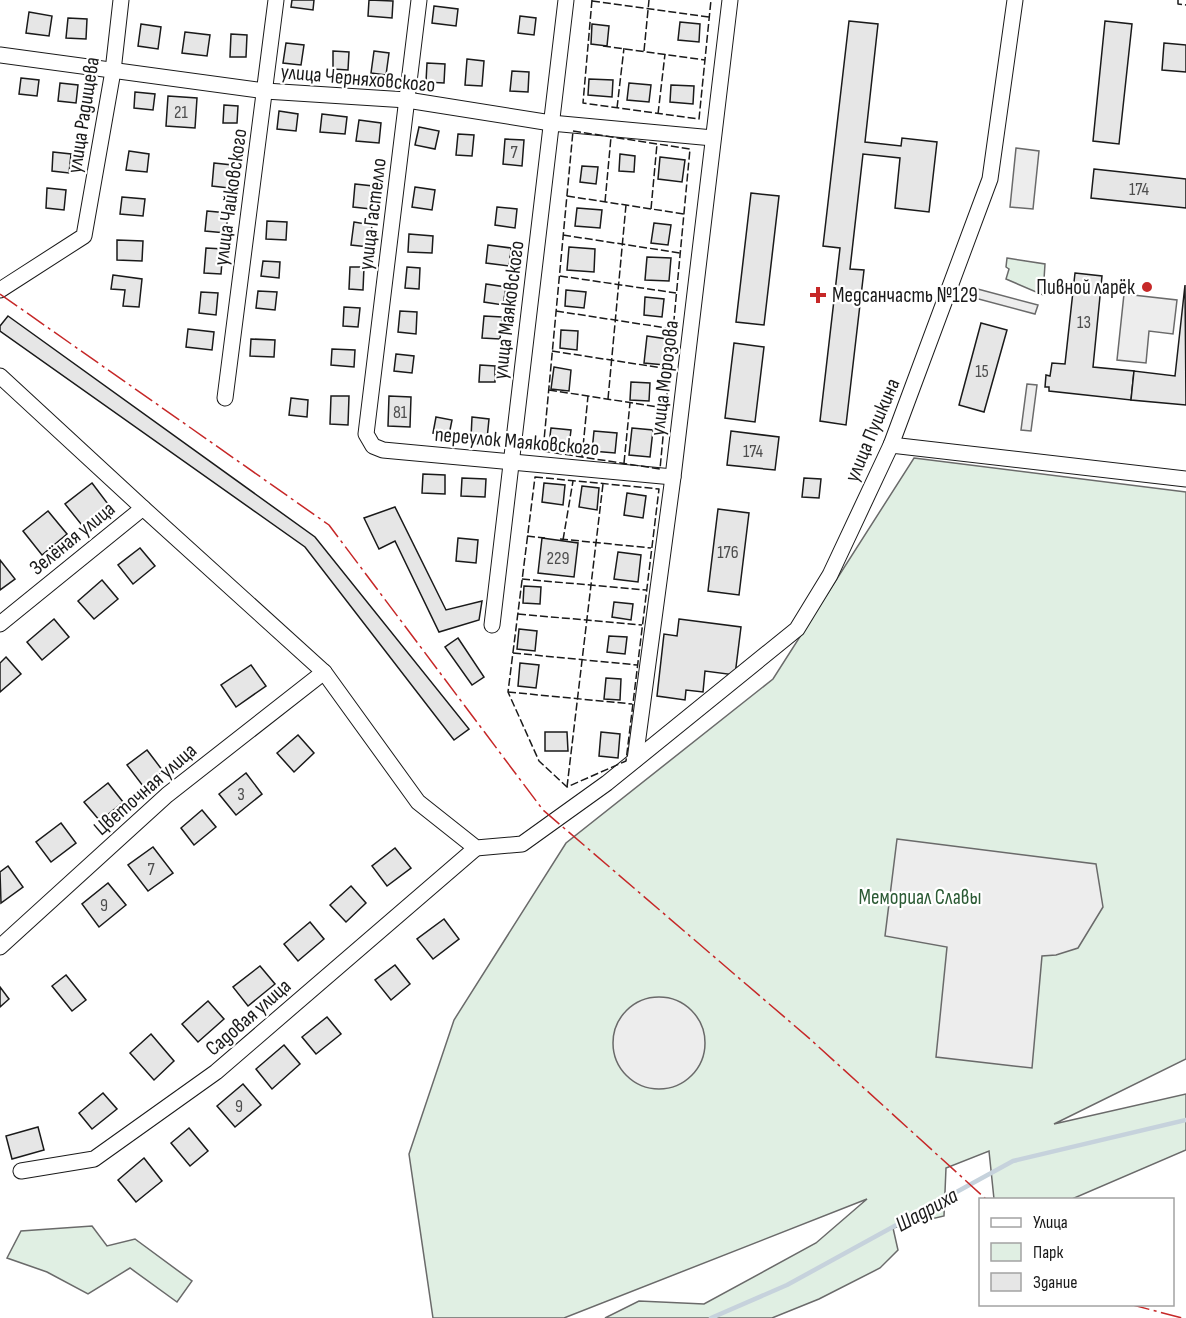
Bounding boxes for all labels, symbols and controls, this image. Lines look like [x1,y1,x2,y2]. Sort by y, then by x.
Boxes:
street label: улица Радищева [62,55,105,175]
street label: улица Черняховского [280,59,436,98]
house number: 21 [174,102,189,123]
street label: улица Чайковского [209,127,252,267]
house number: 7 [510,142,518,163]
street label: улица Гастелло [353,157,392,271]
house number: 174 [1129,179,1149,200]
street label: улица Маяковского [488,239,529,381]
place label: Пивной ларёк [1036,275,1135,300]
marker: Пивной ларёк [1140,280,1154,294]
place label: Медсанчасть №129 [832,283,978,308]
marker: Медсанчасть №129 [809,286,827,304]
house number: 13 [1077,312,1091,333]
street label: улица Морозова [645,319,684,437]
house number: 15 [975,361,989,382]
street label: улица Пушкина [839,375,905,486]
house number: 81 [393,402,408,423]
street label: переулок Маяковского [434,422,600,461]
house number: 174 [743,441,763,462]
street label: Зелёная улица [24,496,120,580]
house number: 176 [717,542,739,563]
house number: 229 [547,548,569,569]
street label: Цветочная улица [89,738,202,841]
house number: 3 [237,784,245,805]
house number: 7 [147,859,155,880]
park label: Мемориал Славы [859,885,981,910]
house number: 9 [100,895,108,916]
street label: Садовая улица [201,974,296,1061]
house number: 9 [235,1096,243,1117]
water label: Шадриха [891,1182,963,1238]
legend [979,1198,1174,1306]
text: Улица [1033,1212,1068,1233]
text: Парк [1033,1242,1064,1263]
text: Здание [1033,1272,1078,1293]

